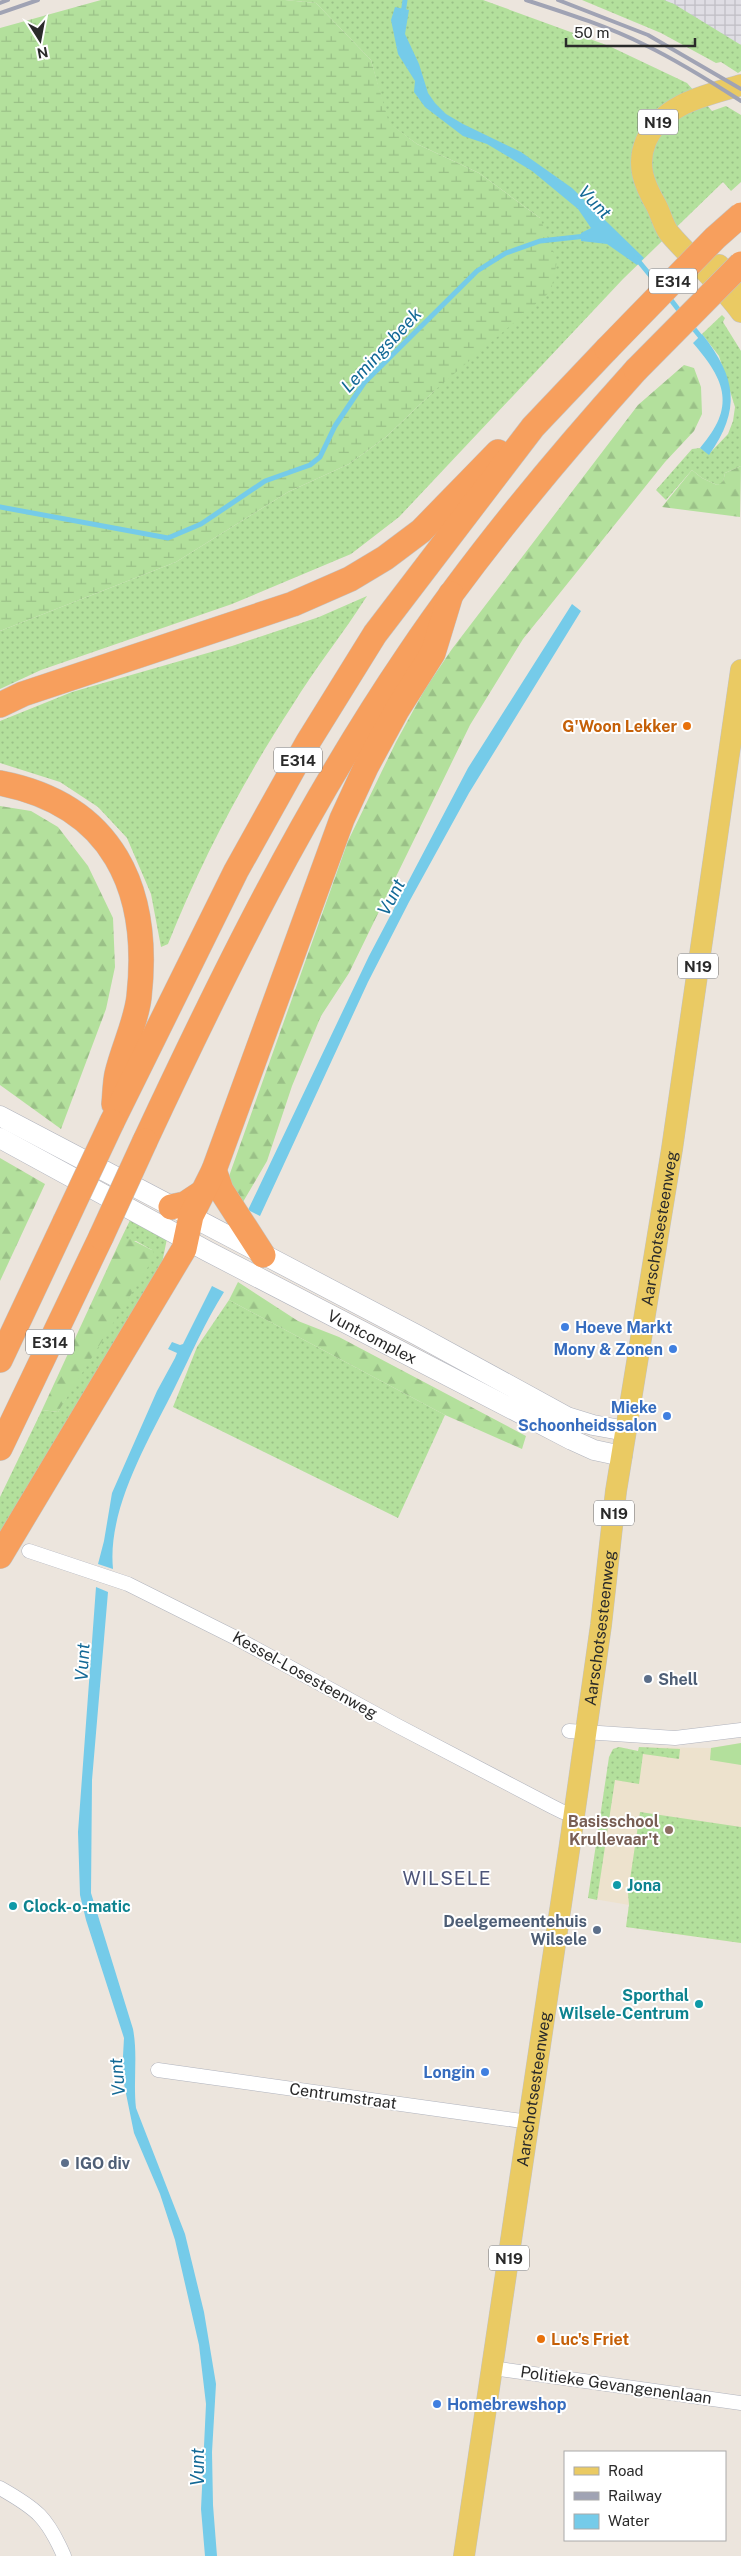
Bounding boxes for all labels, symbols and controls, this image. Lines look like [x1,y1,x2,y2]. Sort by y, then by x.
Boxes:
north arrow [15,15,65,65]
scale bar [566,15,695,47]
text: 50 m [574,24,609,41]
text: N [36,44,49,62]
road number: N19 [638,110,678,134]
water label: Vunt [574,181,616,223]
road number: E314 [649,268,697,294]
water label: Lemingsbeek [337,303,426,397]
place label: G'Woon Lekker [562,717,677,736]
marker: G'Woon Lekker [681,720,693,732]
road number: E314 [274,748,322,772]
water label: Vunt [373,875,409,919]
road number: N19 [678,954,718,978]
street label: Aarschotsesteenweg [637,1149,681,1307]
street label: Vuntcomplex [324,1306,420,1368]
place label: Hoeve Markt [575,1318,673,1337]
marker: Hoeve Markt [559,1321,571,1333]
road number: E314 [26,1330,74,1354]
place label: Mony & Zonen [554,1340,663,1359]
marker: Mony & Zonen [667,1343,679,1355]
place label: Mieke Schoonheidssalon [518,1398,657,1435]
marker: Mieke Schoonheidssalon [661,1410,673,1422]
road number: N19 [594,1500,634,1526]
street label: Aarschotsesteenweg [580,1549,619,1707]
street label: Kessel-Losesteenweg [229,1627,381,1723]
water label: Vunt [71,1642,93,1682]
place label: Shell [658,1670,698,1689]
marker: Shell [642,1673,654,1685]
place label: Basisschool Krullevaar't [568,1812,659,1849]
marker: Basisschool Krullevaar't [663,1824,675,1836]
district label: WILSELE [402,1867,492,1889]
place label: Jona [627,1876,661,1895]
marker: Jona [611,1879,623,1891]
place label: Clock-o-matic [23,1897,131,1916]
marker: Clock-o-matic [7,1900,19,1912]
place label: Deelgemeentehuis Wilsele [443,1912,587,1949]
marker: Deelgemeentehuis Wilsele [591,1924,603,1936]
place label: Sporthal Wilsele-Centrum [559,1986,689,2023]
marker: Sporthal Wilsele-Centrum [693,1998,705,2010]
street label: Aarschotsesteenweg [513,2010,554,2168]
water label: Vunt [105,2057,129,2097]
place label: Longin [423,2063,475,2082]
marker: Longin [479,2066,491,2078]
street label: Centrumstraat [288,2079,398,2113]
place label: IGO div [75,2154,131,2173]
marker: IGO div [59,2157,71,2169]
road number: N19 [489,2246,529,2270]
place label: Luc's Friet [551,2330,629,2349]
marker: Luc's Friet [535,2333,547,2345]
street label: Politieke Gevangenenlaan [519,2362,713,2408]
place label: Homebrewshop [447,2395,567,2414]
marker: Homebrewshop [431,2398,443,2410]
water label: Vunt [187,2448,208,2486]
legend [564,2451,726,2541]
text: Road [608,2462,644,2479]
text: Railway [608,2487,662,2504]
text: Water [608,2512,650,2529]

